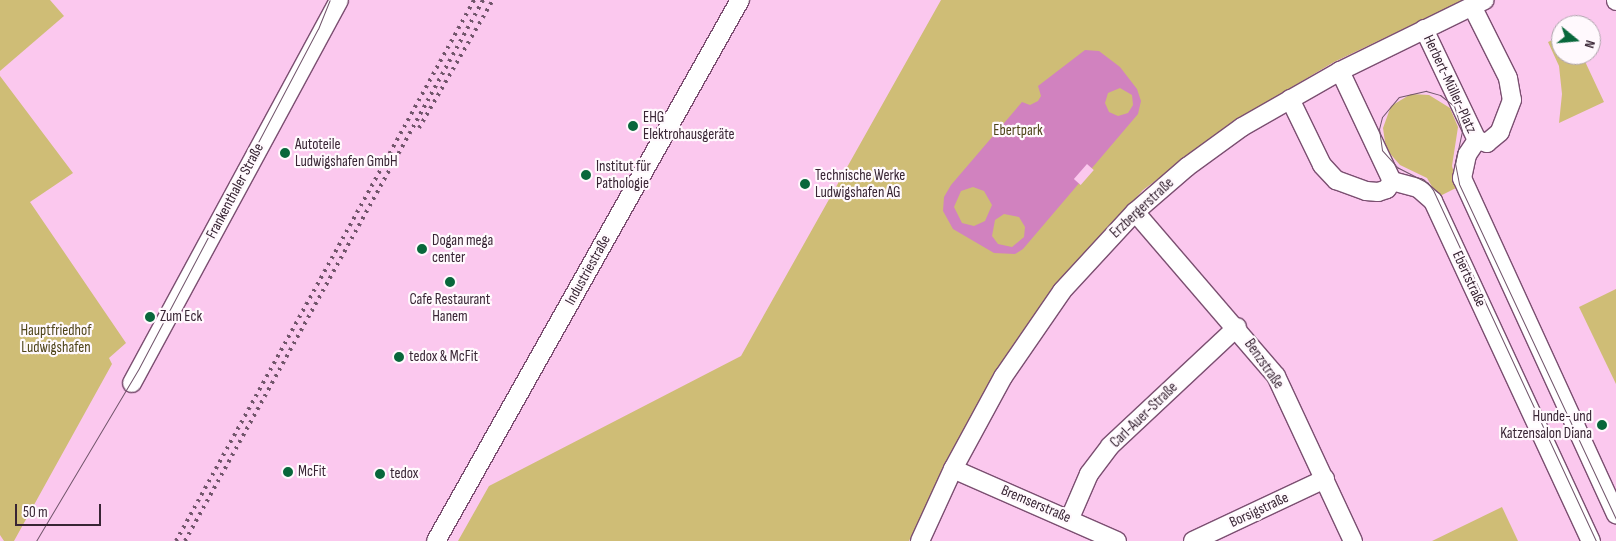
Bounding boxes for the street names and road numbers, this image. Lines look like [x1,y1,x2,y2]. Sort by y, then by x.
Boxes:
street label: Herbert-Müller-Platz [1419,32,1481,136]
street label: Frankenthaler Straße [202,140,268,242]
street label: Erzbergerstraße [1107,174,1177,242]
street label: Industriestraße [561,232,615,308]
street label: Ebertstraße [1448,248,1490,310]
street label: Benzstraße [1240,336,1288,392]
street label: Carl-Auer-Straße [1107,378,1181,452]
street label: Bremserstraße [998,481,1074,527]
street label: Borsigstraße [1227,488,1291,532]

